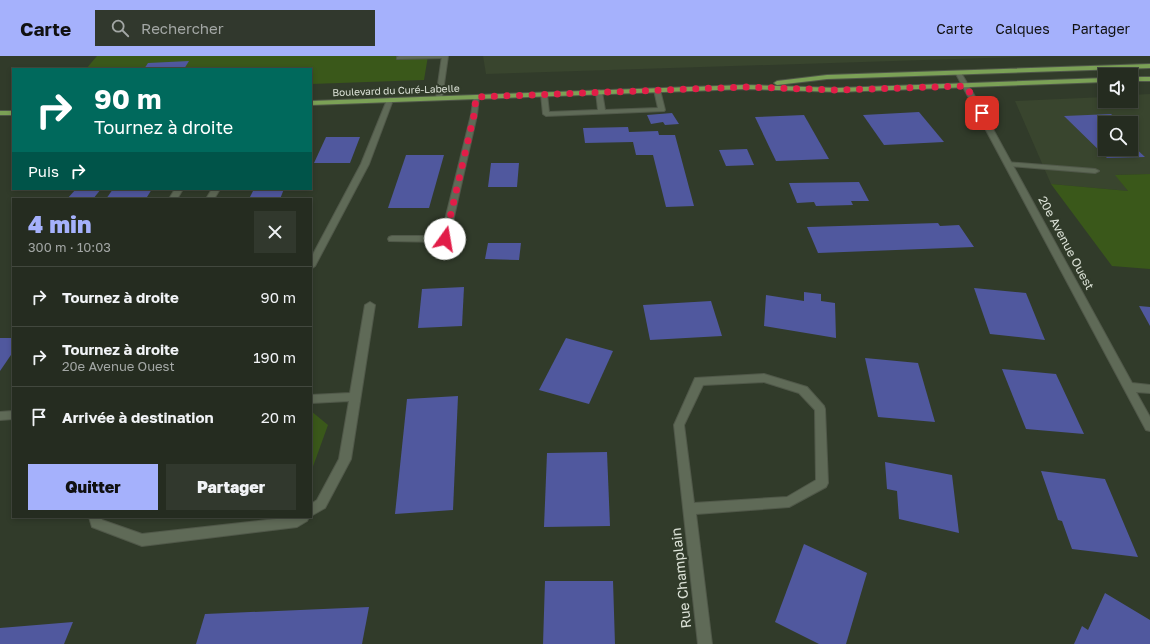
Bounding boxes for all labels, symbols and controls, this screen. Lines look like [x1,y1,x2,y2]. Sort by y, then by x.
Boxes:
search box [95,10,375,46]
text: Carte [20,17,71,40]
icon: search [109,17,131,39]
text: Rechercher [141,19,224,37]
text: Carte [936,20,973,37]
text: Calques [995,20,1050,37]
text: Partager [1072,20,1130,37]
map controls [1098,68,1138,156]
button: sound [1098,68,1138,108]
text: 90 m [94,82,161,115]
street label: Boulevard du Curé-Labelle [332,82,460,98]
icon: right [28,84,80,136]
pin [965,96,999,130]
icon: arrive [971,102,993,124]
text: Tournez à droite [94,116,233,138]
button: search [1098,116,1138,156]
icon: right [67,160,89,182]
text: Puis [28,162,59,180]
street label: 20e Avenue Ouest [1035,193,1098,292]
text: 4 min [28,209,92,238]
button: close [254,211,296,253]
position arrow [424,218,466,260]
text: 300 m · 10:03 [28,239,111,255]
icon: right [28,286,50,308]
text: Tournez à droite [62,288,179,306]
text: 90 m [261,288,296,306]
text: Tournez à droite [62,340,179,358]
icon: right [28,346,50,368]
text: 190 m [253,348,296,366]
text: 20e Avenue Ouest [62,358,175,374]
icon: arrive [28,406,50,428]
text: Arrivée à destination [62,408,214,426]
text: 20 m [261,408,296,426]
button: Quitter [28,464,158,510]
button: Partager [166,464,296,510]
street label: Rue Champlain [667,527,694,629]

